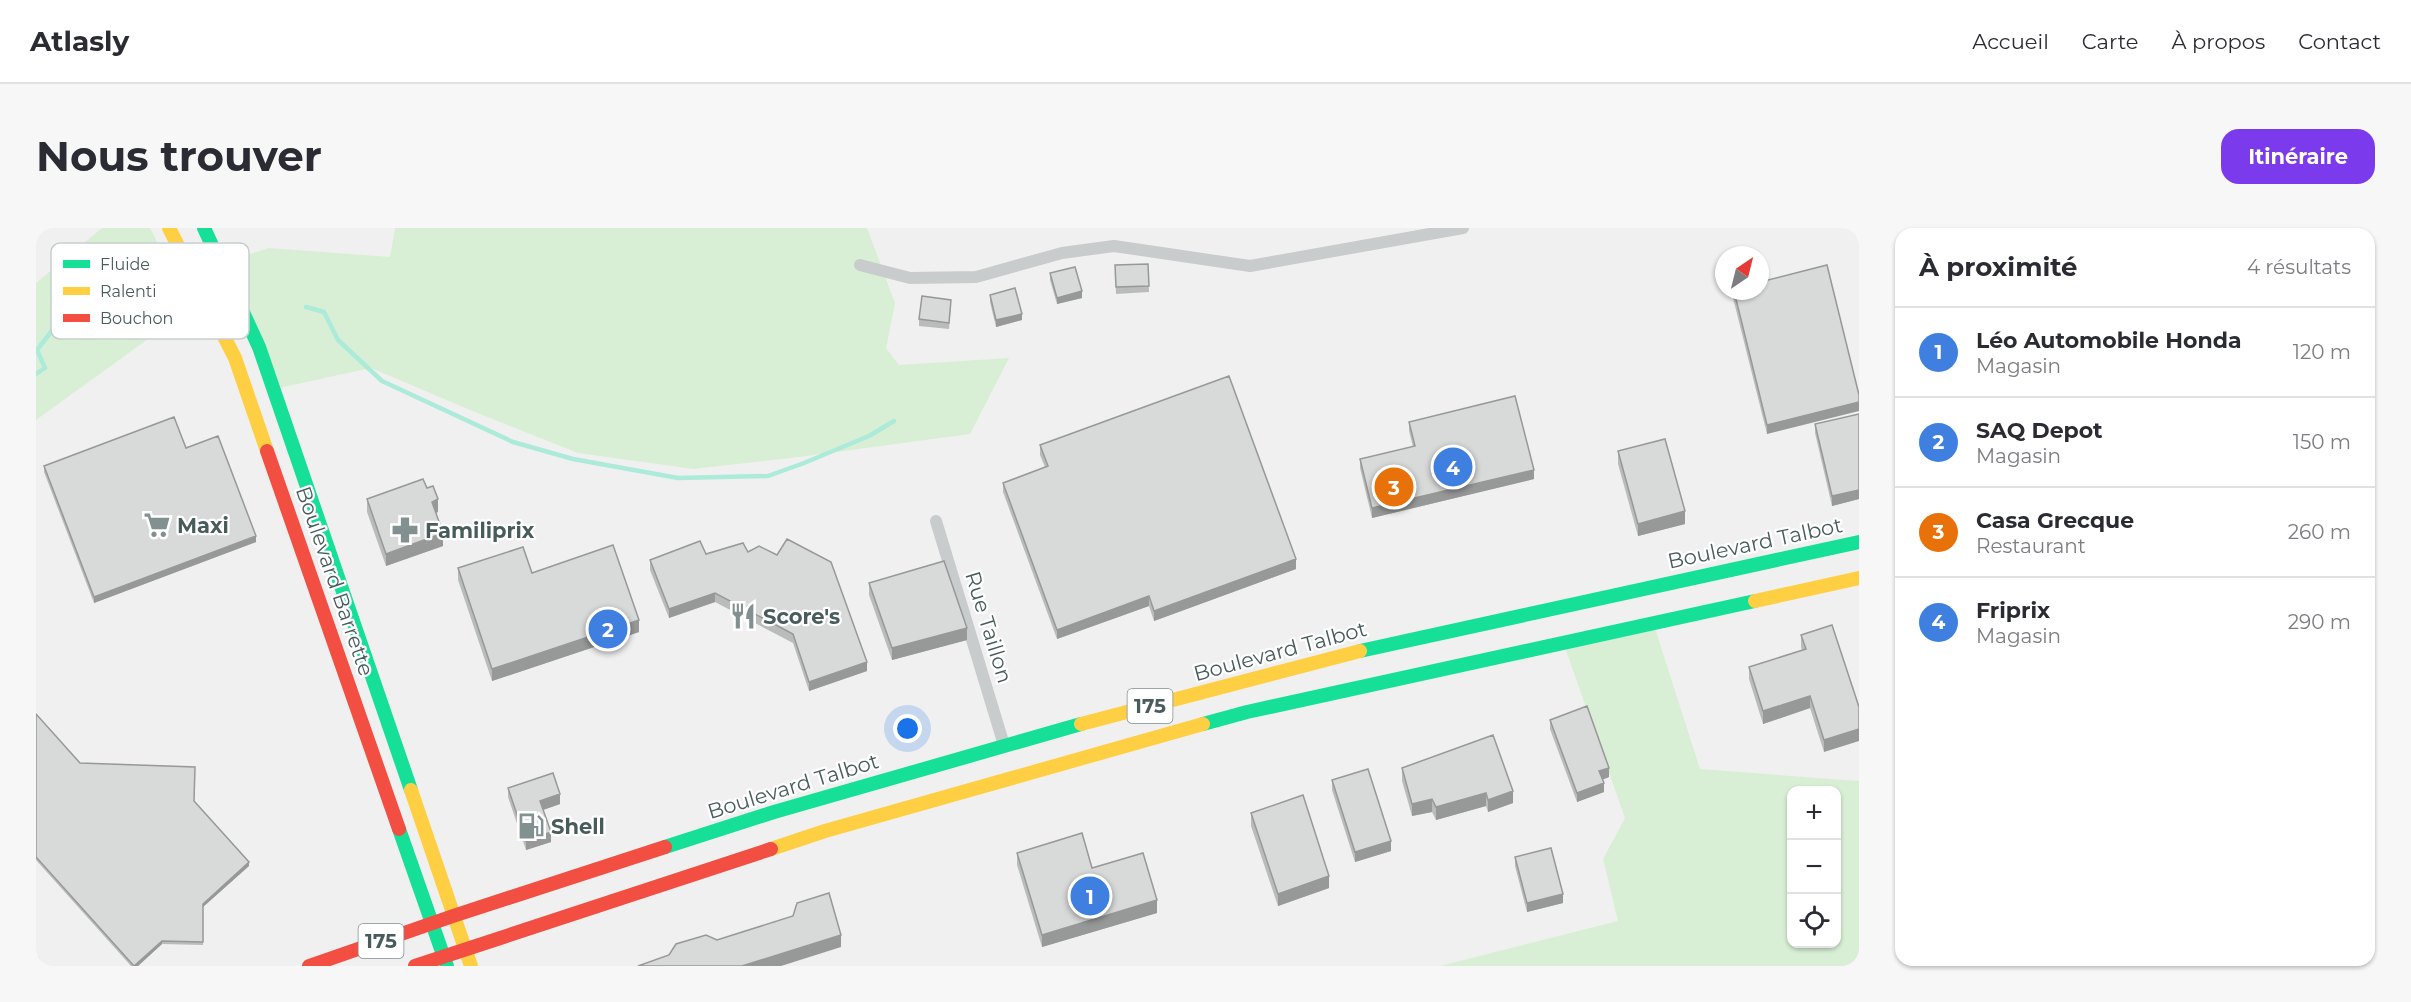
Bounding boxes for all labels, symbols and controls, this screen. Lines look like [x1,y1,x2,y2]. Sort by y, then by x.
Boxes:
text: Atlasly [30,24,129,58]
text: Accueil [1972,29,2049,54]
text: Carte [2082,29,2138,54]
text: À propos [2171,29,2265,54]
text: Contact [2298,29,2381,54]
button: Itinéraire [2221,129,2375,184]
text: Nous trouver [36,130,322,182]
legend [51,243,249,339]
north arrow [1715,246,1769,300]
text: À proximité [1919,251,2078,283]
text: Fluide [100,255,150,274]
text: 4 résultats [2247,255,2351,279]
text: Ralenti [100,282,157,301]
text: Bouchon [100,309,173,328]
text: Léo Automobile Honda [1976,327,2241,354]
text: 1 [1935,340,1942,364]
text: 120 m [2293,340,2351,364]
text: Magasin [1976,354,2061,378]
text: SAQ Depot [1976,417,2103,444]
text: 2 [1933,430,1944,454]
text: 150 m [2293,430,2351,454]
pin: 4 [1434,444,1472,490]
text: Magasin [1976,444,2061,468]
pin: 3 [1374,464,1414,510]
street label: Boulevard Barrette [291,483,379,679]
text: Casa Grecque [1976,507,2134,534]
supermarket icon: Maxi [142,510,172,540]
street label: Boulevard Talbot [1665,512,1845,574]
place label: Maxi [177,513,229,538]
pharmacy icon: Familiprix [390,515,420,545]
place label: Familiprix [425,518,535,543]
text: 3 [1933,520,1944,544]
text: 260 m [2288,520,2351,544]
text: Restaurant [1976,534,2086,558]
street label: Rue Taillon [960,568,1018,686]
text: Friprix [1976,597,2050,624]
restaurant icon: Score's [728,601,758,631]
place label: Score's [763,604,840,629]
pin: 2 [588,606,628,652]
text: 4 [1932,610,1945,634]
text: 290 m [2288,610,2351,634]
street label: Boulevard Talbot [1191,616,1369,686]
text: Magasin [1976,624,2061,648]
road number: 175 [1128,689,1172,723]
your location [893,714,922,743]
street label: Boulevard Talbot [704,748,882,824]
map controls [1787,786,1841,948]
button: + [1787,786,1841,840]
fuel station icon: Shell [516,811,546,841]
place label: Shell [551,814,605,839]
button: − [1787,840,1841,894]
pin: 1 [1070,874,1110,918]
button: locate [1787,894,1841,948]
road number: 175 [358,924,404,958]

